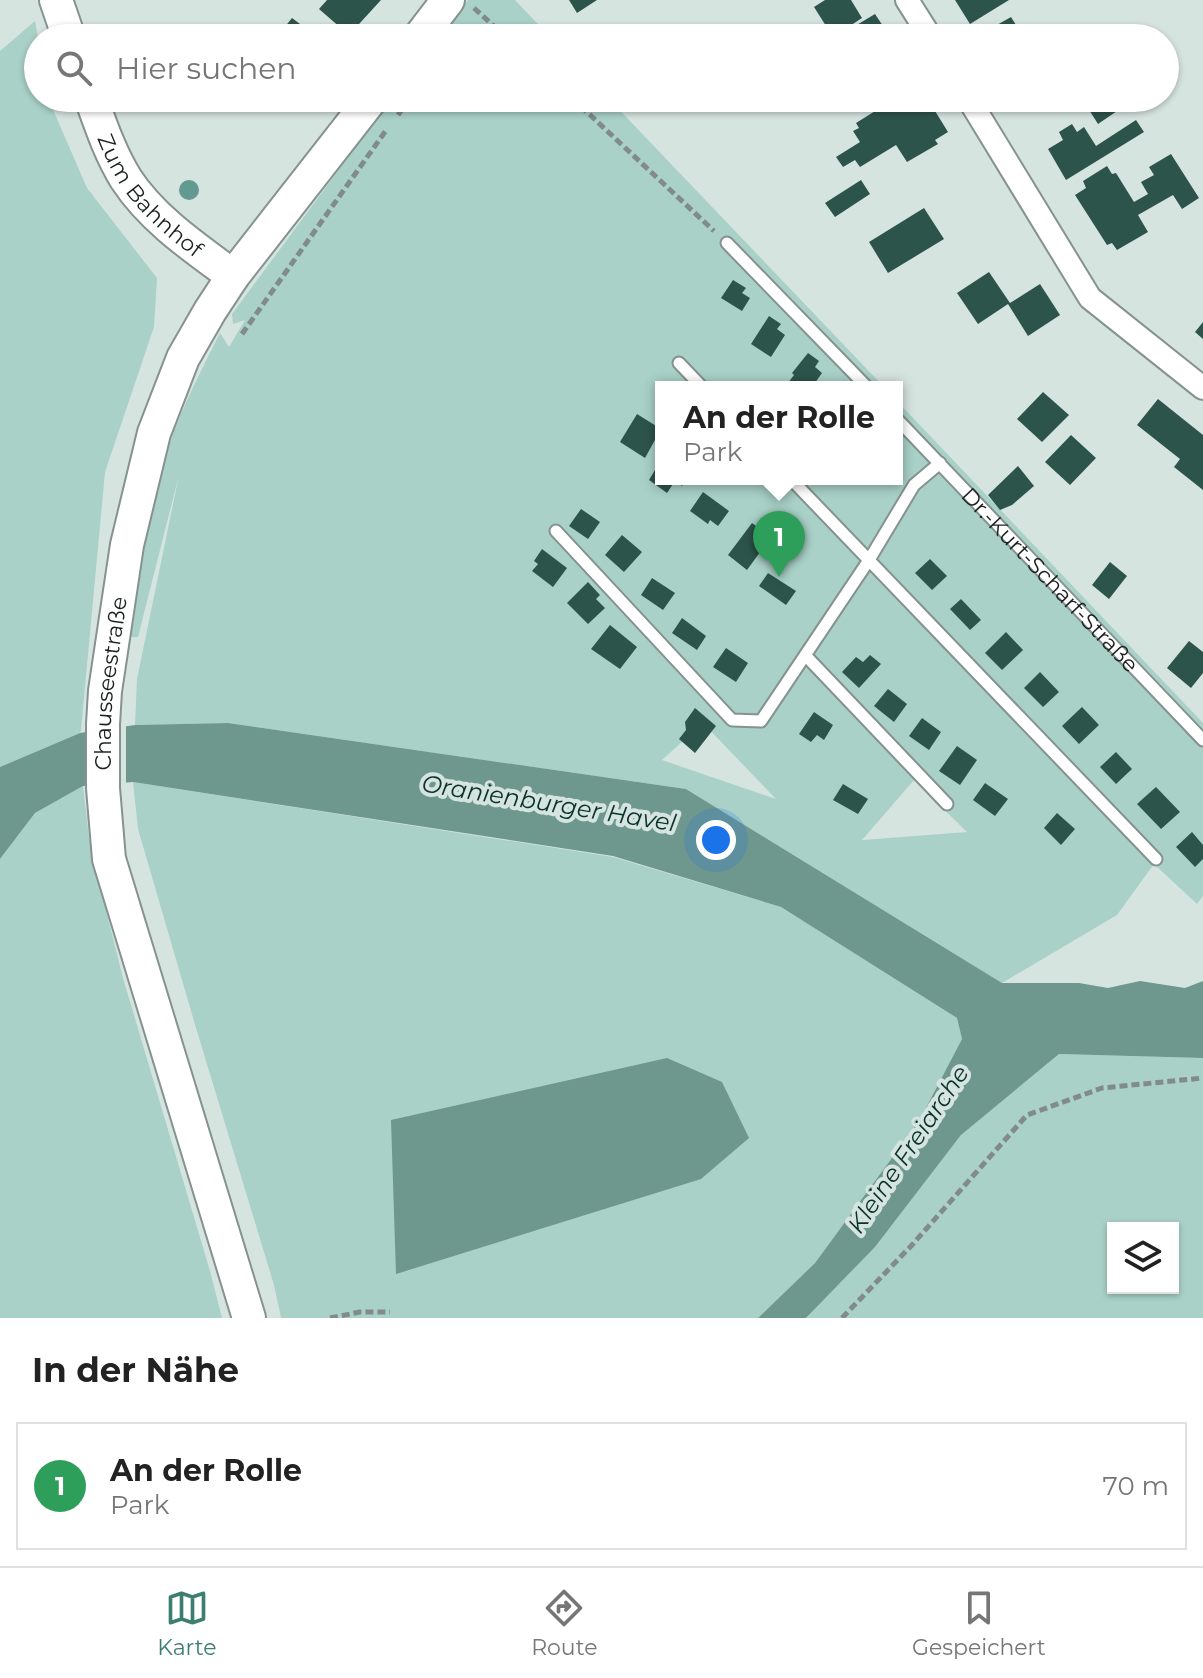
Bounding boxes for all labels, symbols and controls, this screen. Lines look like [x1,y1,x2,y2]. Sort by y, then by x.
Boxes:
search box [24,24,1179,112]
icon: search [52,46,96,90]
text: Hier suchen [116,50,297,87]
street label: Zum Bahnhof [92,130,209,263]
popup [655,381,903,485]
text: An der Rolle [683,399,875,436]
text: Park [683,436,742,468]
street label: Dr.-Kurt-Scharf-Straße [956,482,1144,678]
pin: 1 [753,511,805,577]
street label: Chausseestraße [89,595,133,771]
water label: Oranienburger Havel [420,769,679,838]
your location [696,820,736,860]
water label: Kleine Freiarche [841,1060,975,1238]
map controls [1107,1222,1179,1294]
button: layers [1107,1222,1179,1294]
text: In der Nähe [32,1349,239,1391]
text: An der Rolle [110,1452,302,1489]
text: 1 [55,1470,65,1502]
text: 70 m [1103,1470,1169,1502]
text: Park [110,1489,169,1521]
tab: Karte [157,1586,217,1661]
tab: Route [531,1586,597,1661]
tab: Gespeichert [912,1586,1046,1661]

